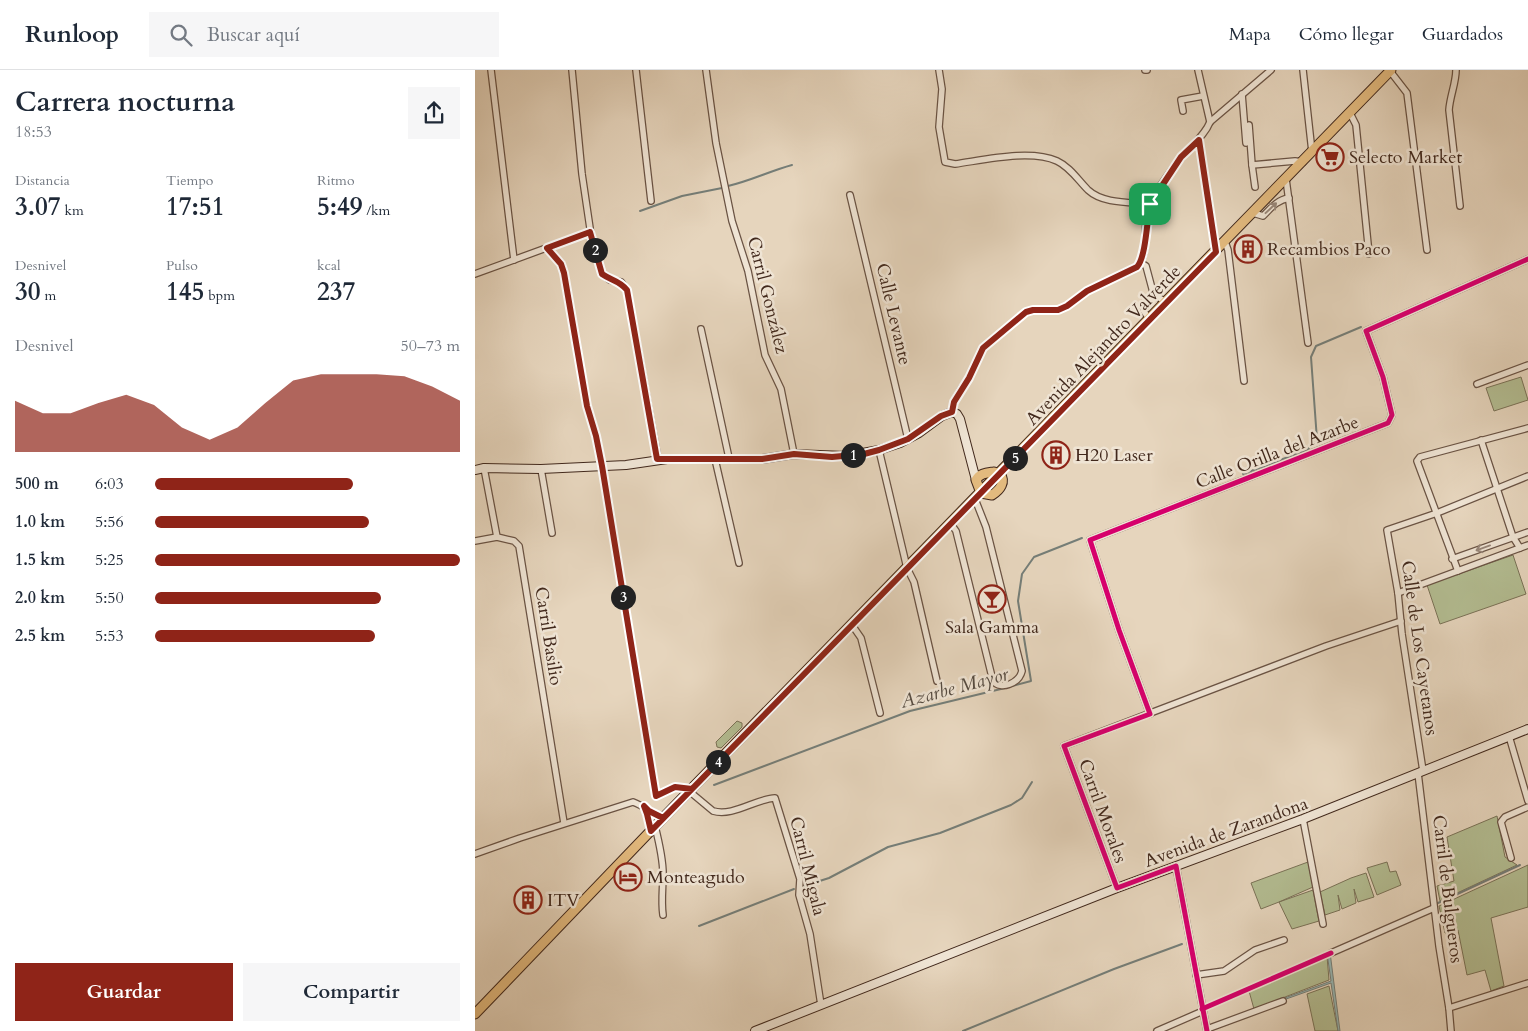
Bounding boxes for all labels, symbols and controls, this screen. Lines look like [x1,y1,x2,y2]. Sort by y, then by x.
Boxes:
search box [149,12,499,57]
text: Runloop [25,18,119,51]
icon: search [167,21,195,49]
text: Buscar aquí [207,22,300,48]
text: Mapa [1229,22,1271,47]
text: Cómo llegar [1299,22,1394,47]
text: Guardados [1422,22,1503,47]
text: Carrera nocturna [15,83,235,121]
button: share [408,87,460,139]
text: 18:53 [15,121,52,143]
supermarket icon: Selecto Market [1315,142,1345,172]
place label: Selecto Market [1349,145,1463,170]
text: Distancia [15,171,70,190]
text: Tiempo [166,171,213,190]
text: Ritmo [317,171,354,190]
pin [1129,183,1171,225]
text: 3.07 [15,190,61,224]
text: 17:51 [166,190,224,224]
text: 5:49 [317,190,363,224]
icon: arrive [1136,190,1164,218]
text: km [61,201,84,220]
text: /km [363,201,390,220]
one-way arrow [1265,202,1277,214]
street label: Carril González [741,234,794,356]
building icon: Recambios Paco [1233,234,1263,264]
place label: Recambios Paco [1267,237,1391,262]
pin: 2 [583,238,607,262]
text: 2 [592,241,599,260]
text: Desnivel [15,256,66,275]
text: Pulso [166,256,198,275]
text: kcal [317,256,341,275]
street label: Avenida Alejandro Valverde [1020,260,1187,431]
street label: Calle Levante [870,261,917,367]
text: 30 [15,275,41,309]
text: 145 [166,275,204,309]
text: 237 [317,275,355,309]
text: m [41,286,56,305]
text: bpm [204,286,235,305]
text: Desnivel [15,335,74,357]
text: 50–73 m [401,335,460,357]
street label: Calle Orilla del Azarbe [1192,410,1362,495]
building icon: H20 Laser [1041,440,1071,470]
pin: 1 [841,442,865,468]
place label: H20 Laser [1075,443,1153,468]
text: 1 [850,446,857,465]
pin: 5 [1003,446,1027,470]
text: 5 [1012,449,1019,468]
text: 500 m [15,473,59,495]
text: 6:03 [95,473,124,495]
text: 1.0 km [15,511,65,533]
text: 5:56 [95,511,124,533]
one-way arrow [1475,544,1491,553]
text: 1.5 km [15,549,65,571]
text: 5:25 [95,549,124,571]
street label: Calle de Los Cayetanos [1395,559,1444,737]
pin: 3 [611,584,635,610]
bar icon: Sala Gamma [977,584,1007,614]
street label: Carril Basilio [528,585,569,687]
text: 2.0 km [15,587,65,609]
text: 5:50 [95,587,124,609]
text: 3 [620,588,627,607]
place label: Sala Gamma [945,615,1039,640]
text: 2.5 km [15,625,65,647]
text: 5:53 [95,625,124,647]
water label: Azarbe Mayor [896,661,1012,715]
pin: 4 [705,750,731,774]
text: 4 [715,753,722,772]
street label: Carril Morales [1072,756,1133,867]
street label: Avenida de Zarandona [1141,791,1312,874]
street label: Carril Migala [783,814,832,919]
street label: Carril de Bulgueros [1426,814,1469,964]
hotel icon: Monteagudo [613,862,643,892]
place label: Monteagudo [647,865,745,890]
building icon: ITV [513,885,543,915]
place label: ITV [547,888,580,913]
button: Guardar [15,963,233,1021]
button: Compartir [243,963,460,1021]

